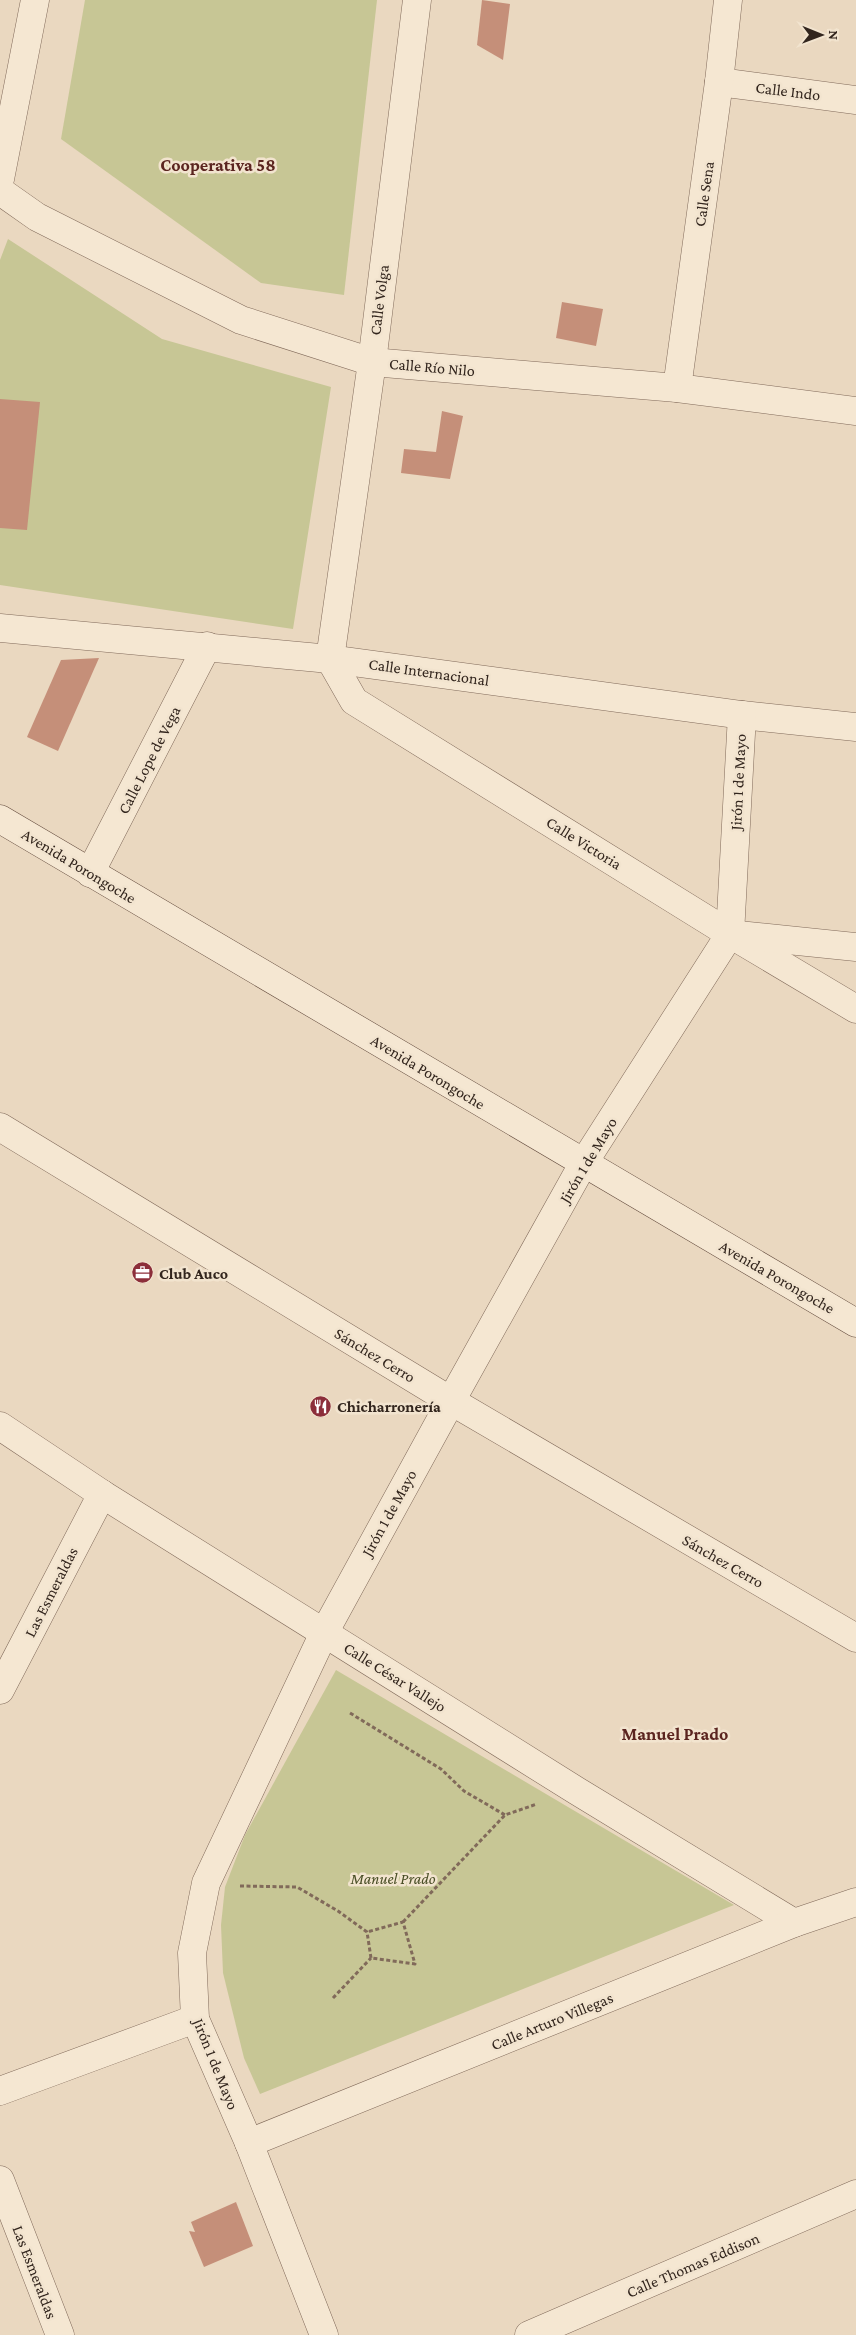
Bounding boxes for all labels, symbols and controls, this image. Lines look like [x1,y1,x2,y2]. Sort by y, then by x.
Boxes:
north arrow [796,10,846,60]
text: N [826,30,842,41]
street label: Calle Indo [755,79,821,103]
district label: Cooperativa 58 [160,155,276,175]
street label: Calle Sena [691,160,717,228]
street label: Calle Volga [366,263,393,336]
street label: Calle Río Nilo [388,355,476,379]
street label: Calle Internacional [368,655,490,689]
street label: Calle Lope de Vega [115,703,185,817]
street label: Jirón 1 de Mayo [727,733,750,833]
street label: Calle Victoria [543,813,625,873]
street label: Avenida Porongoche [18,825,139,908]
street label: Avenida Porongoche [367,1031,488,1114]
street label: Jirón 1 de Mayo [555,1114,621,1208]
street label: Avenida Porongoche [716,1237,838,1318]
office icon: Club Auco [131,1261,155,1285]
place label: Club Auco [159,1265,228,1282]
street label: Sánchez Cerro [332,1324,418,1386]
restaurant icon: Chicharronería [309,1394,333,1418]
place label: Chicharronería [337,1398,441,1415]
street label: Jirón 1 de Mayo [357,1467,421,1562]
street label: Sánchez Cerro [679,1531,767,1591]
street label: Las Esmeraldas [21,1544,81,1640]
street label: Calle César Vallejo [340,1639,449,1716]
district label: Manuel Prado [622,1724,728,1744]
park label: Manuel Prado [349,1870,436,1887]
street label: Calle Arturo Villegas [489,1989,616,2054]
street label: Jirón 1 de Mayo [188,2014,242,2112]
street label: Las Esmeraldas [9,2223,61,2321]
street label: Calle Thomas Eddison [624,2229,762,2301]

